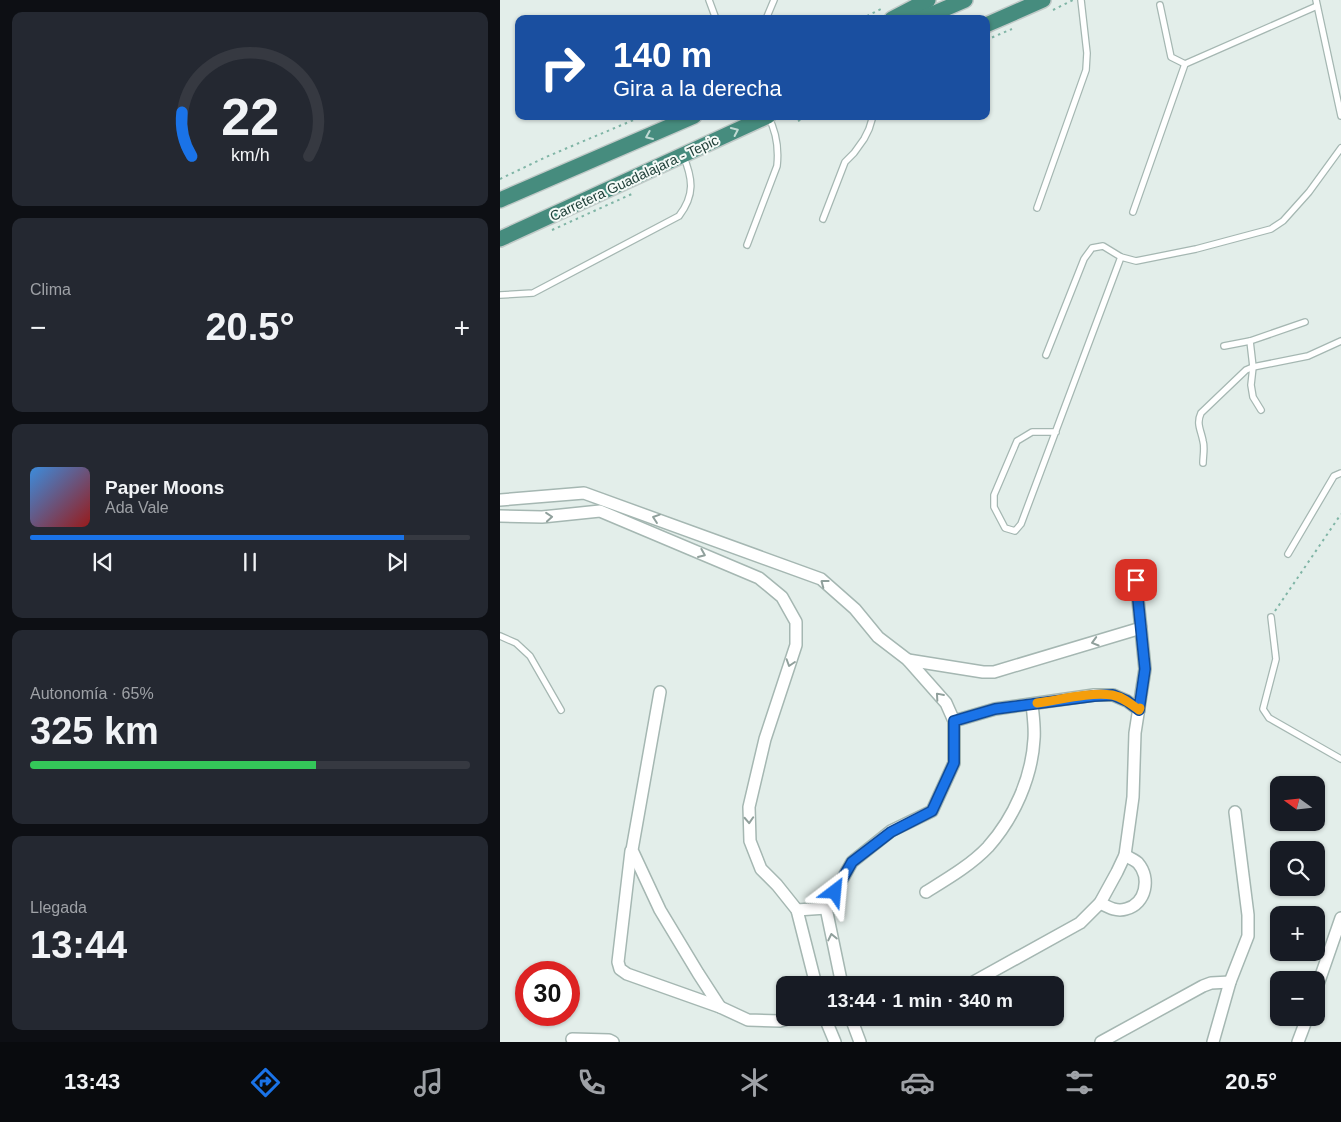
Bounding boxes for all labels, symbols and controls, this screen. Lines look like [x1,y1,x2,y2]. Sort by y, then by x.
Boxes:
icon: right [530,35,595,100]
text: 140 m [613,35,712,74]
text: Gira a la derecha [613,76,782,101]
text: 22 [221,88,279,146]
one-way arrow [730,127,739,138]
one-way arrow [645,129,654,140]
street label: Carretera Guadalajara - Tepic [547,132,721,224]
text: km/h [231,145,269,165]
text: Clima [30,281,71,298]
text: 20.5° [205,306,295,348]
text: − [30,312,46,343]
text: + [454,312,470,343]
text: Paper Moons [105,477,224,498]
text: Ada Vale [105,499,169,516]
one-way arrow [545,511,553,522]
one-way arrow [653,514,661,524]
icon: previous [89,548,117,576]
icon: pause [236,548,264,576]
icon: next [383,548,411,576]
one-way arrow [697,548,706,559]
pin [1115,559,1157,601]
icon: arrive [1122,566,1150,594]
one-way arrow [820,580,830,589]
one-way arrow [1090,636,1099,647]
one-way arrow [785,659,795,667]
text: Autonomía · 65% [30,685,154,702]
one-way arrow [936,692,945,701]
text: 325 km [30,710,159,752]
north arrow [1270,776,1325,831]
map controls [1270,776,1325,1026]
one-way arrow [744,816,755,824]
button: search [1270,841,1325,896]
position arrow [808,865,860,917]
text: Llegada [30,899,87,916]
button: + [1270,906,1325,961]
text: 13:44 [30,924,127,966]
one-way arrow [827,933,838,942]
speed limit sign: 30 [515,961,580,1026]
button: − [1270,971,1325,1026]
text: 13:44 · 1 min · 340 m [827,990,1013,1011]
icon: directions [248,1065,283,1100]
icon: music [411,1065,446,1100]
icon: phone [574,1065,609,1100]
icon: climate [737,1065,772,1100]
icon: car [900,1065,935,1100]
icon: filters [1062,1065,1097,1100]
text: 13:43 [64,1069,120,1094]
text: 20.5° [1225,1069,1277,1094]

